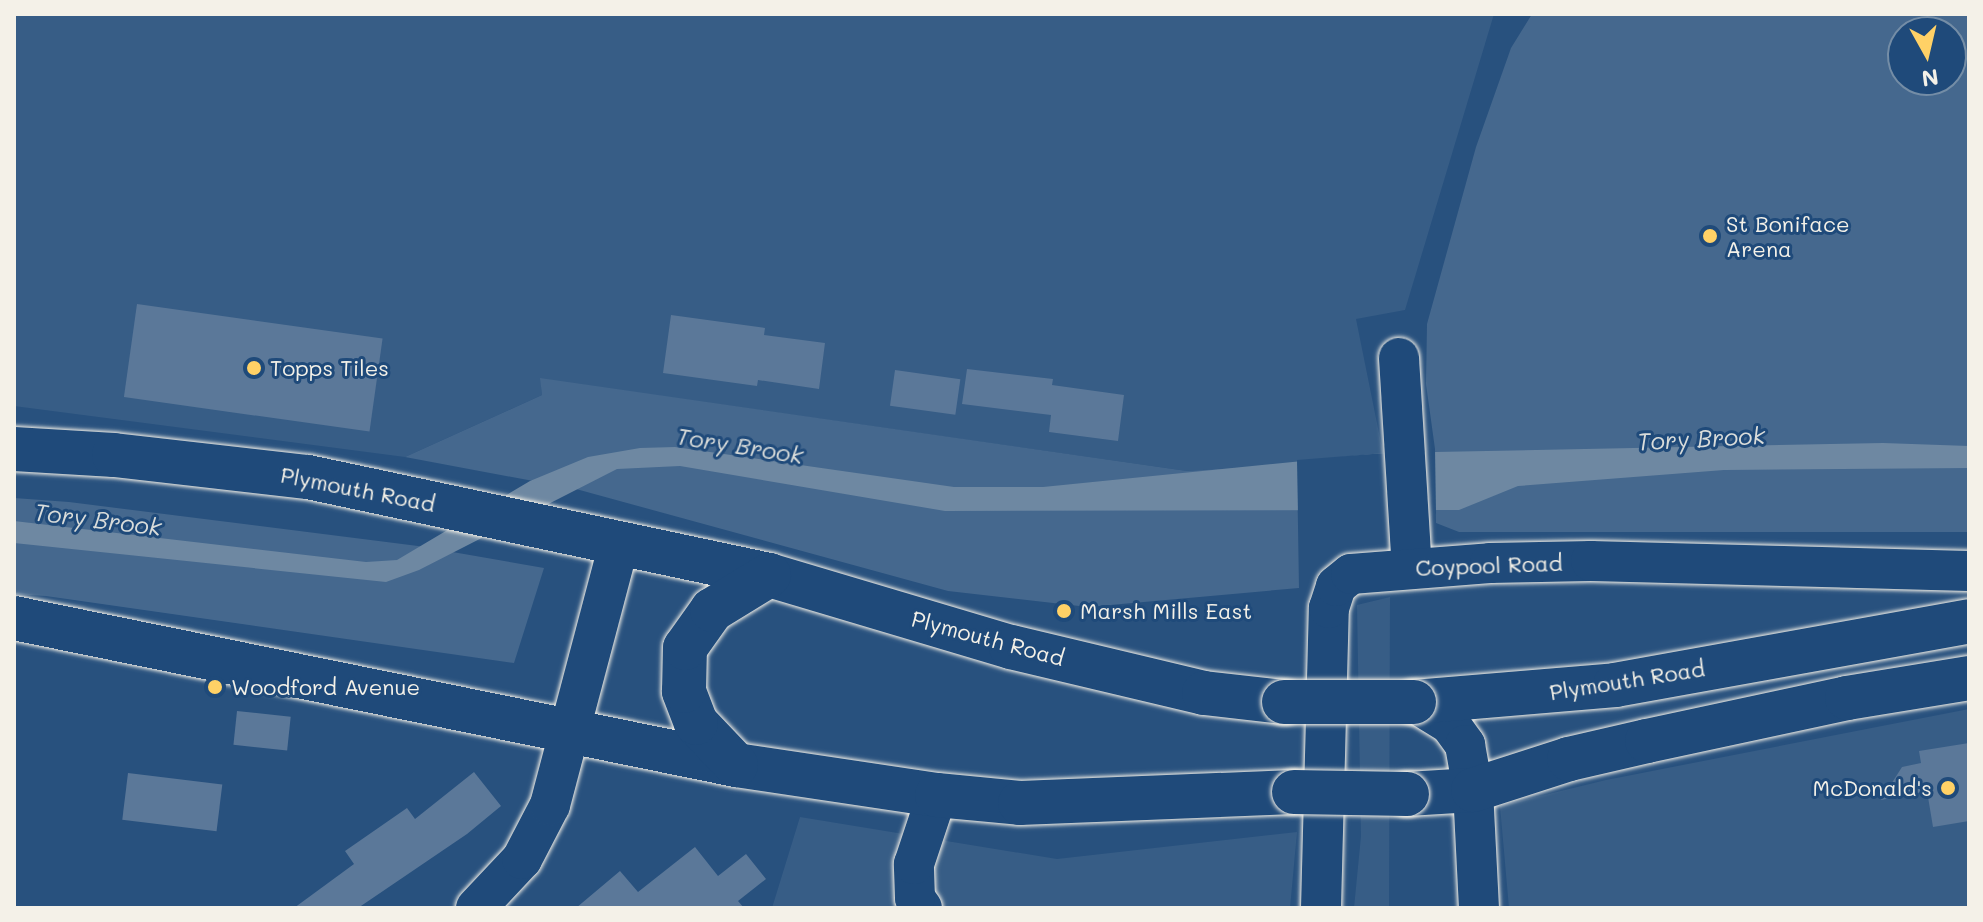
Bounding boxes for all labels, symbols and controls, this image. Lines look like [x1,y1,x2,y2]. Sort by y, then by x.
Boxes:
north arrow [1887,16,1967,96]
text: N [1920,63,1940,94]
place label: St Boniface Arena [1726,210,1850,262]
marker: St Boniface Arena [1701,227,1719,245]
place label: Topps Tiles [270,355,389,381]
marker: Topps Tiles [245,359,263,377]
water label: Tory Brook [1636,420,1766,456]
water label: Tory Brook [675,421,805,469]
street label: Plymouth Road [278,461,438,517]
water label: Tory Brook [33,497,163,541]
street label: Coypool Road [1415,549,1563,581]
place label: Marsh Mills East [1080,598,1252,624]
marker: Marsh Mills East [1055,602,1073,620]
street label: Plymouth Road [909,605,1067,671]
street label: Plymouth Road [1547,655,1707,705]
place label: Woodford Avenue [231,674,420,700]
marker: Woodford Avenue [206,678,224,696]
place label: McDonald's [1812,775,1932,801]
marker: McDonald's [1939,779,1957,797]

